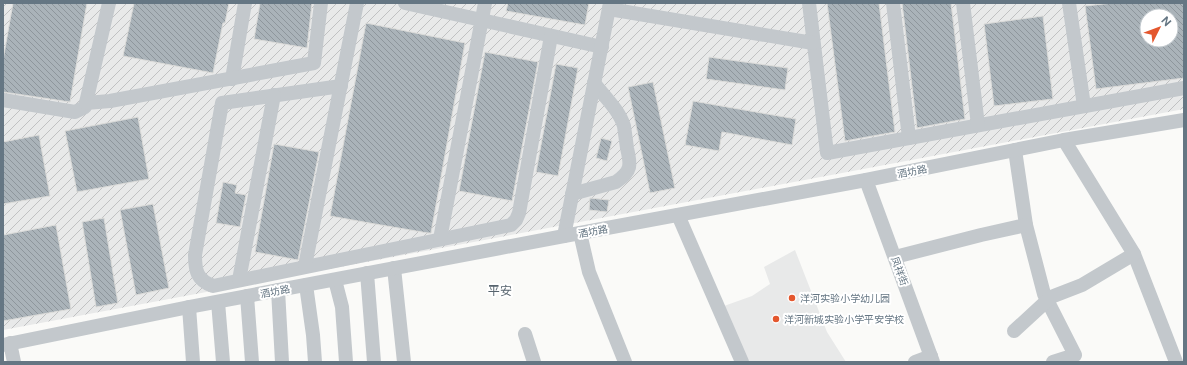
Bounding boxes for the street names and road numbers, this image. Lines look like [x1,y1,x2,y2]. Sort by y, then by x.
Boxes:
street label: 酒坊路 [896,162,928,180]
street label: 酒坊路 [577,222,609,240]
street label: 凤祥街 [889,255,911,287]
street label: 酒坊路 [259,282,291,300]

